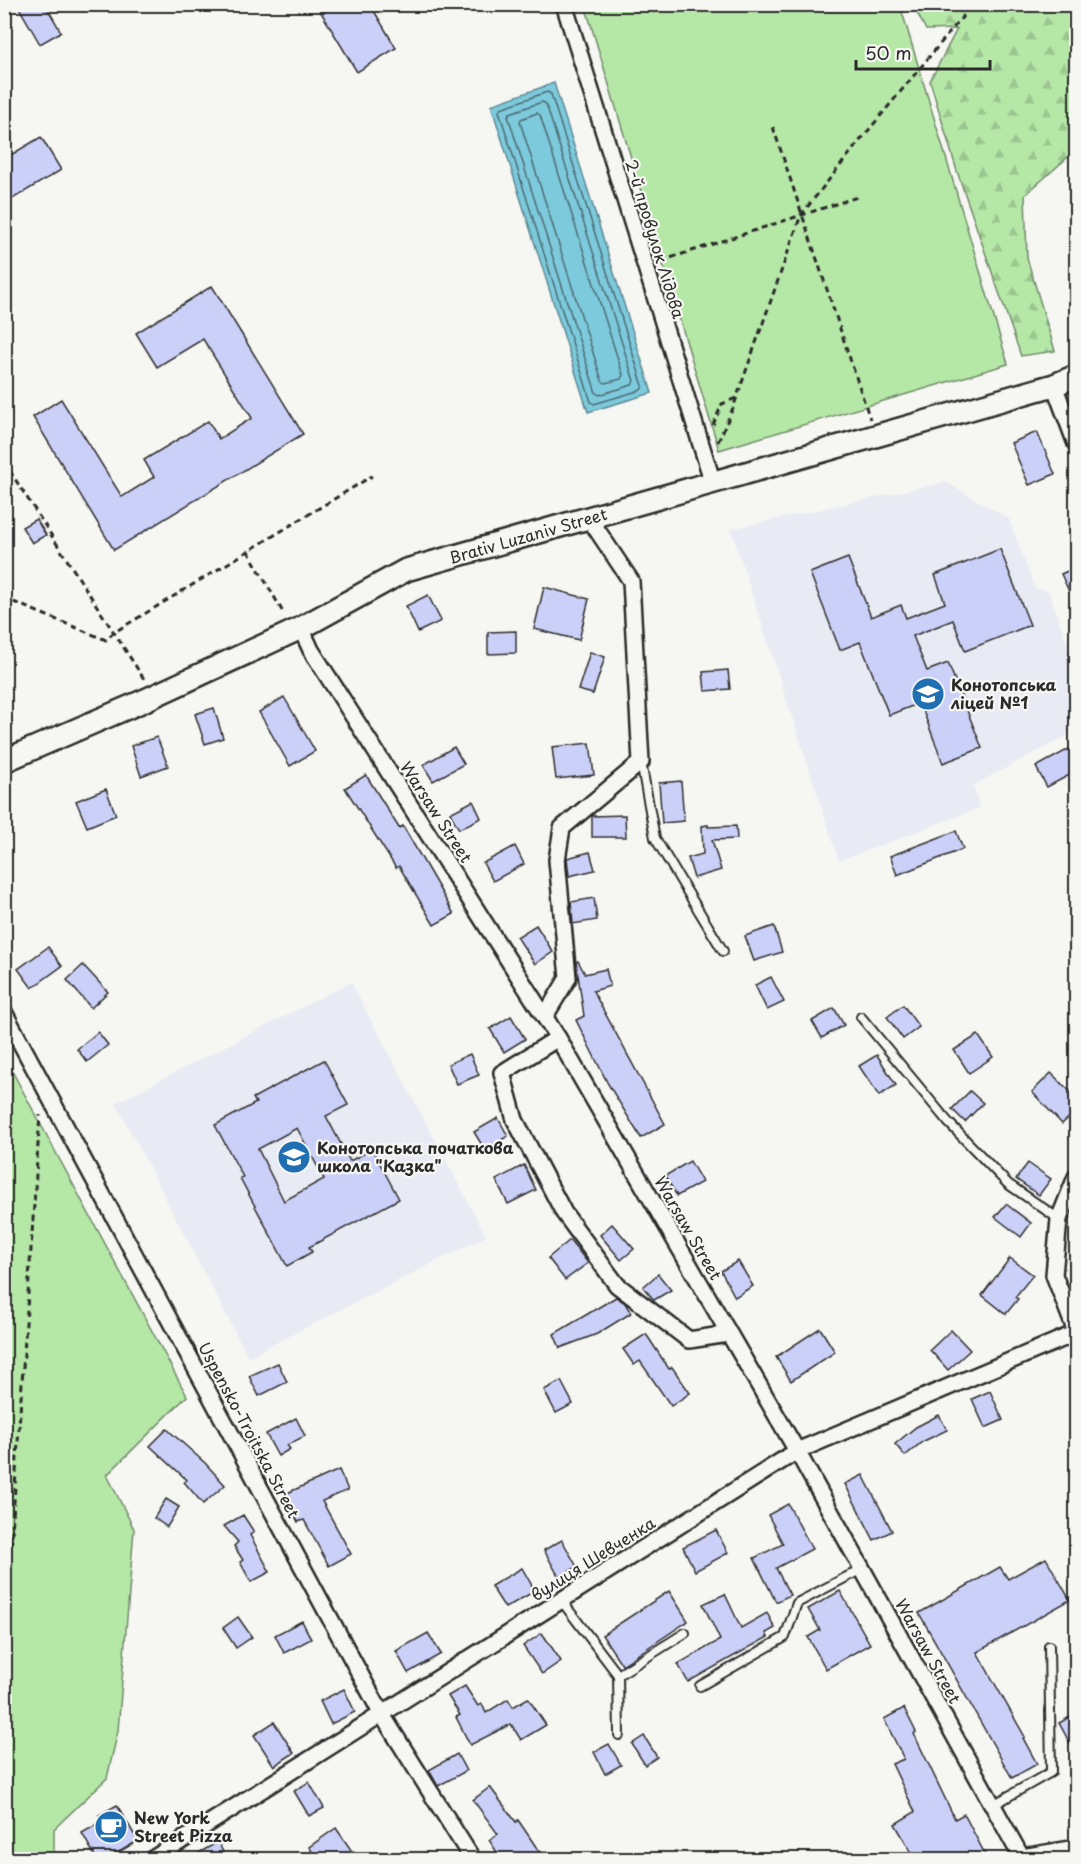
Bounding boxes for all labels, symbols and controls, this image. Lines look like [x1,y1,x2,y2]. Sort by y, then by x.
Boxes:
scale bar [856,33,990,71]
text: 50 m [865,39,912,66]
street label: 2-й провулок Лідова [620,156,692,321]
street label: Brativ Luzaniv Street [446,501,610,569]
place label: Конотопська ліцей №1 [950,672,1057,714]
school or university icon: Конотопська ліцей №1 [910,676,946,712]
street label: Warsaw Street [395,756,479,867]
place label: Конотопська початкова школа "Казка" [317,1135,514,1177]
school or university icon: Конотопська початкова школа "Казка" [276,1139,312,1175]
street label: Warsaw Street [649,1171,729,1284]
street label: Uspensko-Troitska Street [193,1337,306,1522]
street label: вулиця Шевченка [526,1510,659,1606]
street label: Warsaw Street [890,1594,968,1708]
place label: New York Street Pizza [134,1805,233,1847]
cafe icon: New York Street Pizza [93,1809,129,1845]

